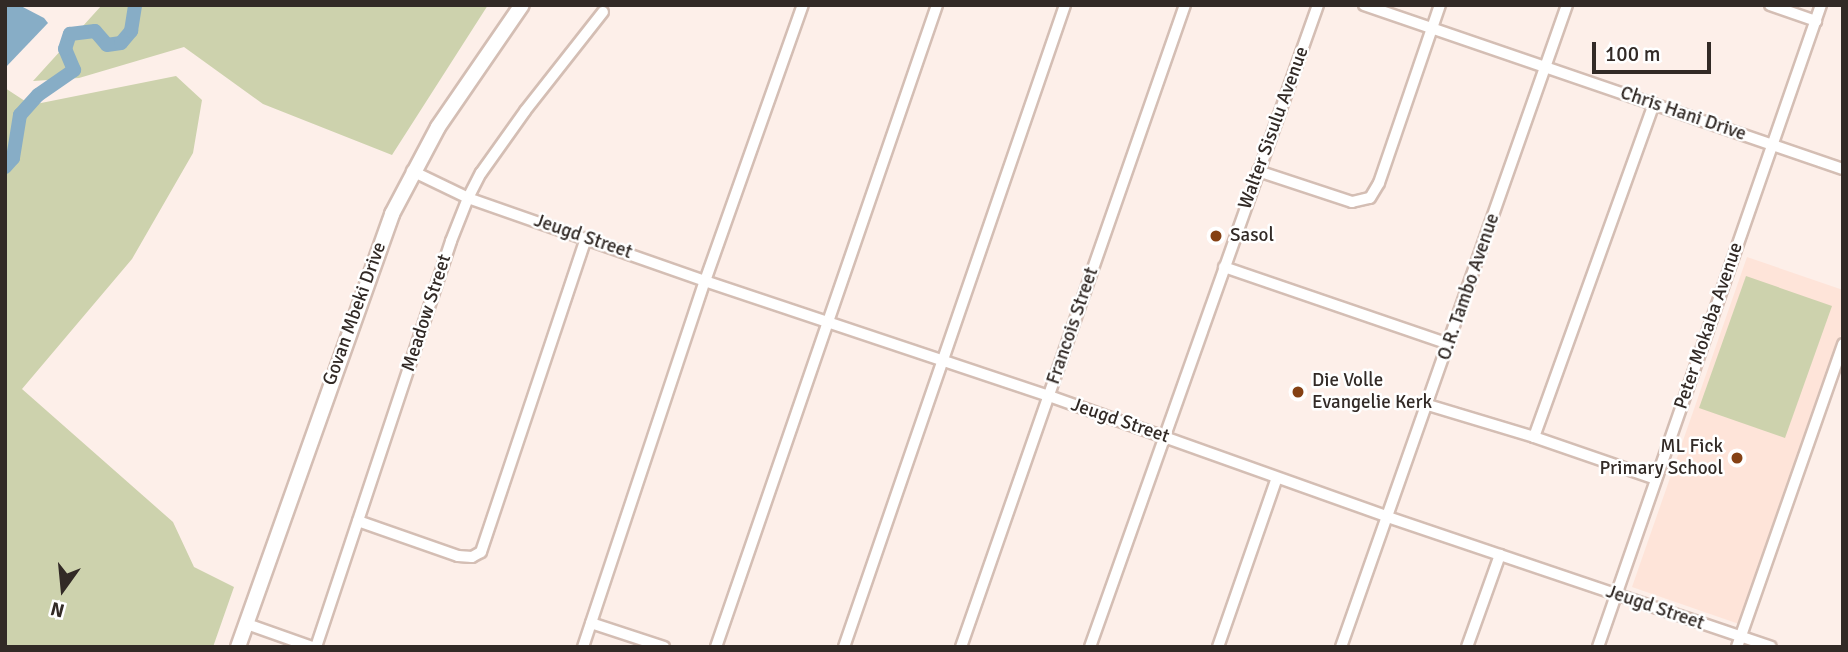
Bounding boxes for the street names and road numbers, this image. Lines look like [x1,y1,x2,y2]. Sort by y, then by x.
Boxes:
street label: Walter Sisulu Avenue [1234,44,1314,212]
street label: Chris Hani Drive [1617,82,1749,146]
street label: Jeugd Street [531,210,635,264]
street label: O.R. Tambo Avenue [1433,211,1505,363]
street label: Govan Mbeki Drive [318,239,392,389]
street label: Peter Mokaba Avenue [1670,240,1748,412]
street label: Meadow Street [397,252,457,374]
street label: Francois Street [1042,265,1104,387]
street label: Jeugd Street [1068,394,1172,448]
street label: Jeugd Street [1603,581,1707,635]

